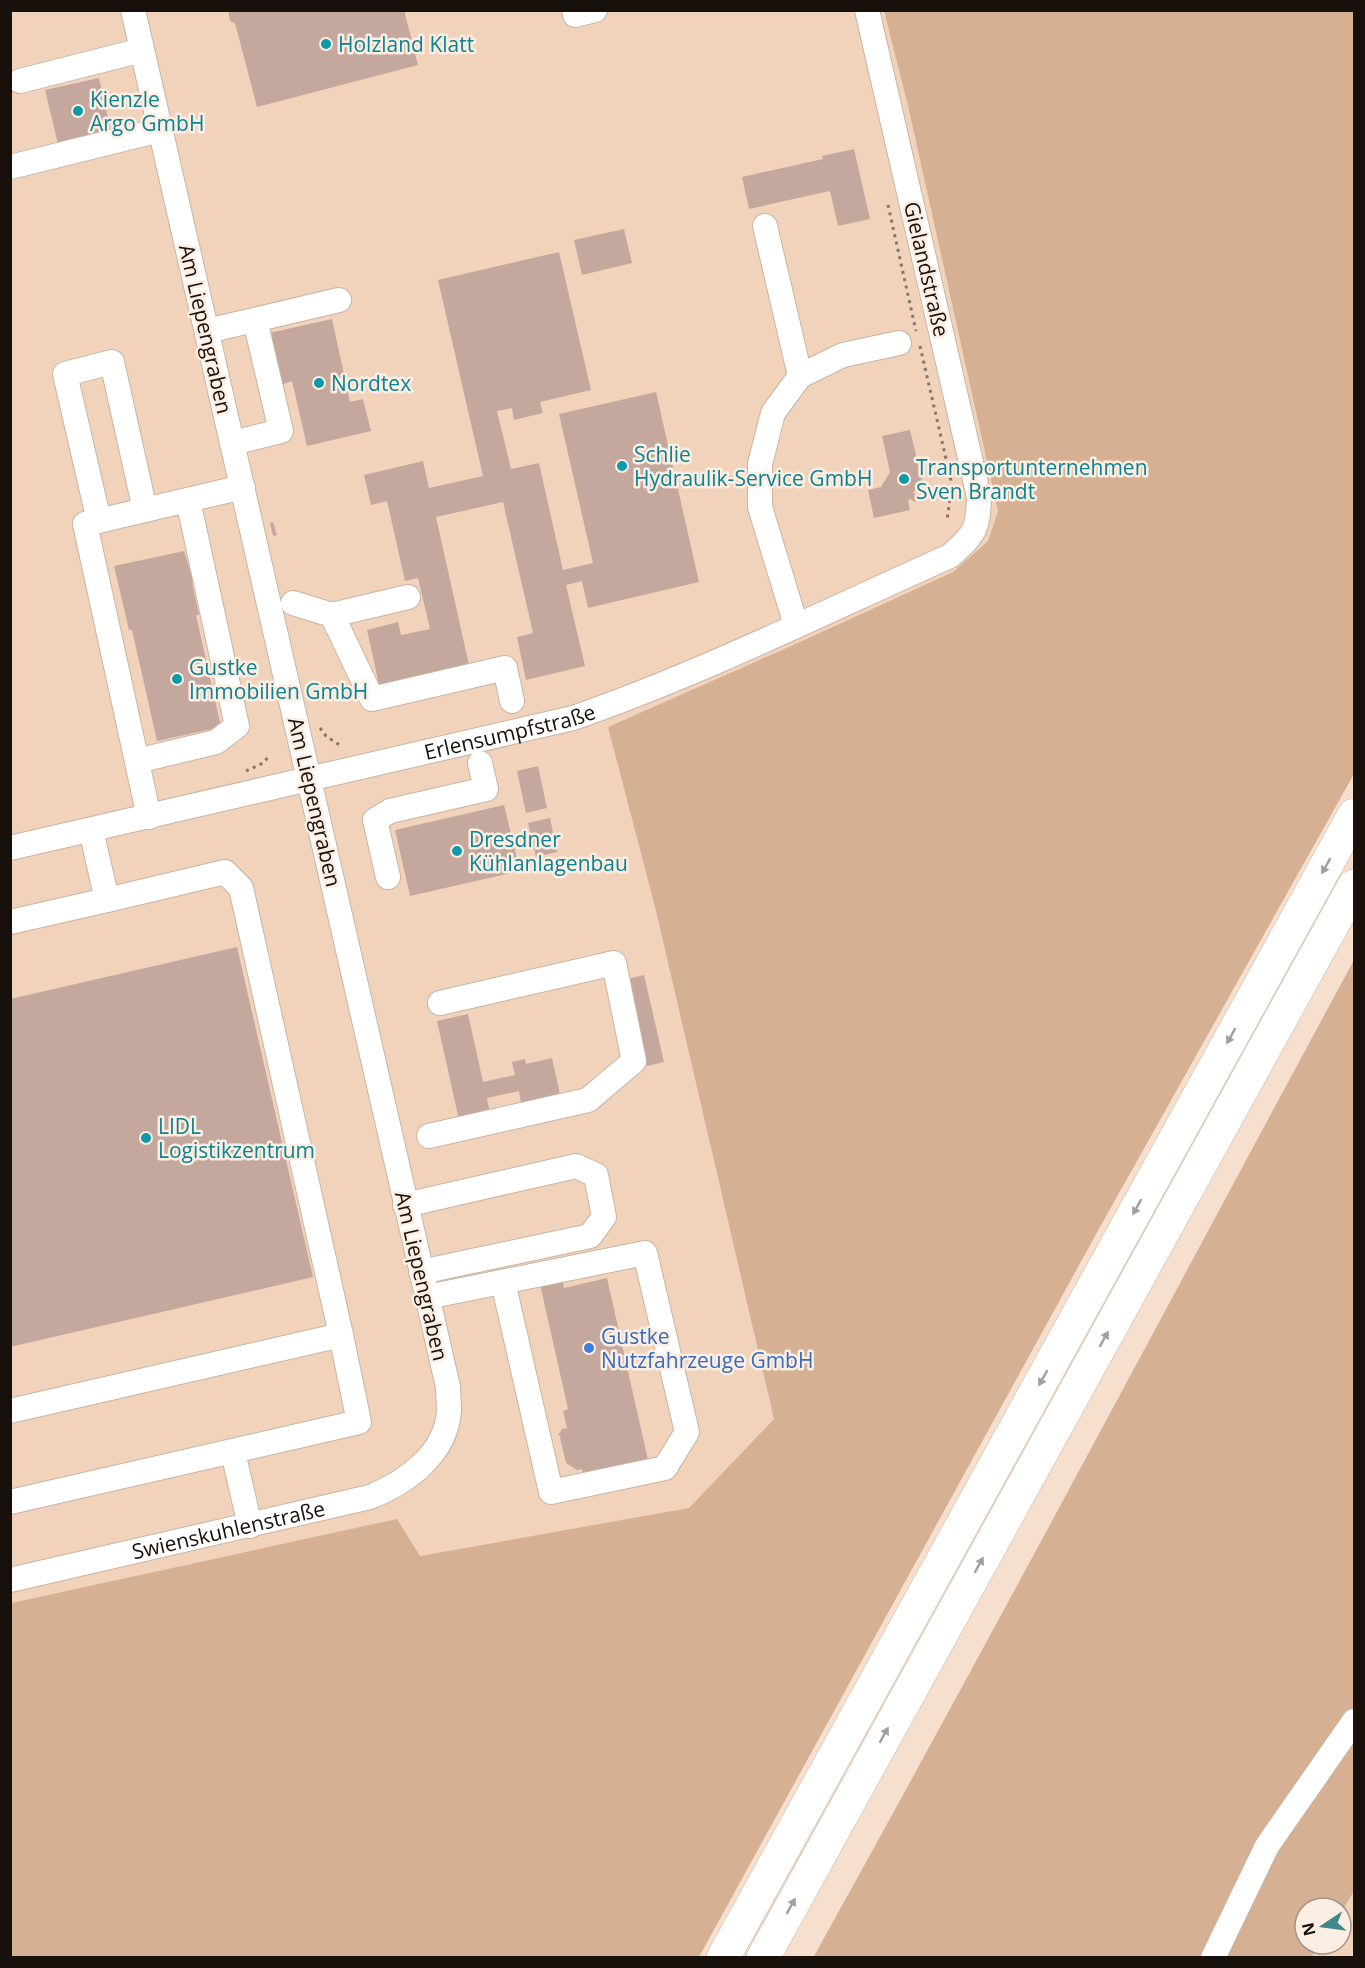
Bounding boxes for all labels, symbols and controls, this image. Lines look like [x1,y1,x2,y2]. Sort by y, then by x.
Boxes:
place label: Holzland Klatt [338,30,474,58]
marker: Holzland Klatt [319,37,333,51]
place label: Kienzle Argo GmbH [90,85,204,137]
marker: Kienzle Argo GmbH [71,104,85,118]
street label: Gielandstraße [898,199,956,339]
street label: Am Liepengraben [173,242,239,416]
place label: Nordtex [331,369,411,397]
marker: Nordtex [312,376,326,390]
place label: Schlie Hydraulik-Service GmbH [634,440,872,492]
place label: Transportunternehmen Sven Brandt [916,453,1148,505]
marker: Schlie Hydraulik-Service GmbH [615,459,629,473]
marker: Transportunternehmen Sven Brandt [897,472,911,486]
place label: Gustke Immobilien GmbH [189,653,368,705]
marker: Gustke Immobilien GmbH [170,672,184,686]
street label: Erlensumpfstraße [421,697,599,766]
street label: Am Liepengraben [282,715,348,889]
place label: Dresdner Kühlanlagenbau [469,825,628,877]
marker: Dresdner Kühlanlagenbau [450,844,464,858]
one-way arrow [1321,858,1331,875]
one-way arrow [1226,1028,1236,1045]
place label: LIDL Logistikzentrum [158,1112,315,1164]
marker: LIDL Logistikzentrum [139,1131,153,1145]
street label: Am Liepengraben [389,1189,455,1363]
one-way arrow [1132,1199,1142,1216]
place label: Gustke Nutzfahrzeuge GmbH [601,1322,813,1374]
one-way arrow [1099,1330,1109,1347]
marker: Gustke Nutzfahrzeuge GmbH [582,1341,596,1355]
one-way arrow [1038,1370,1048,1387]
street label: Swienskuhlenstraße [129,1494,328,1565]
one-way arrow [974,1557,985,1573]
one-way arrow [879,1726,889,1743]
north arrow [1293,1896,1353,1956]
one-way arrow [786,1897,796,1914]
text: N [1296,1921,1321,1938]

